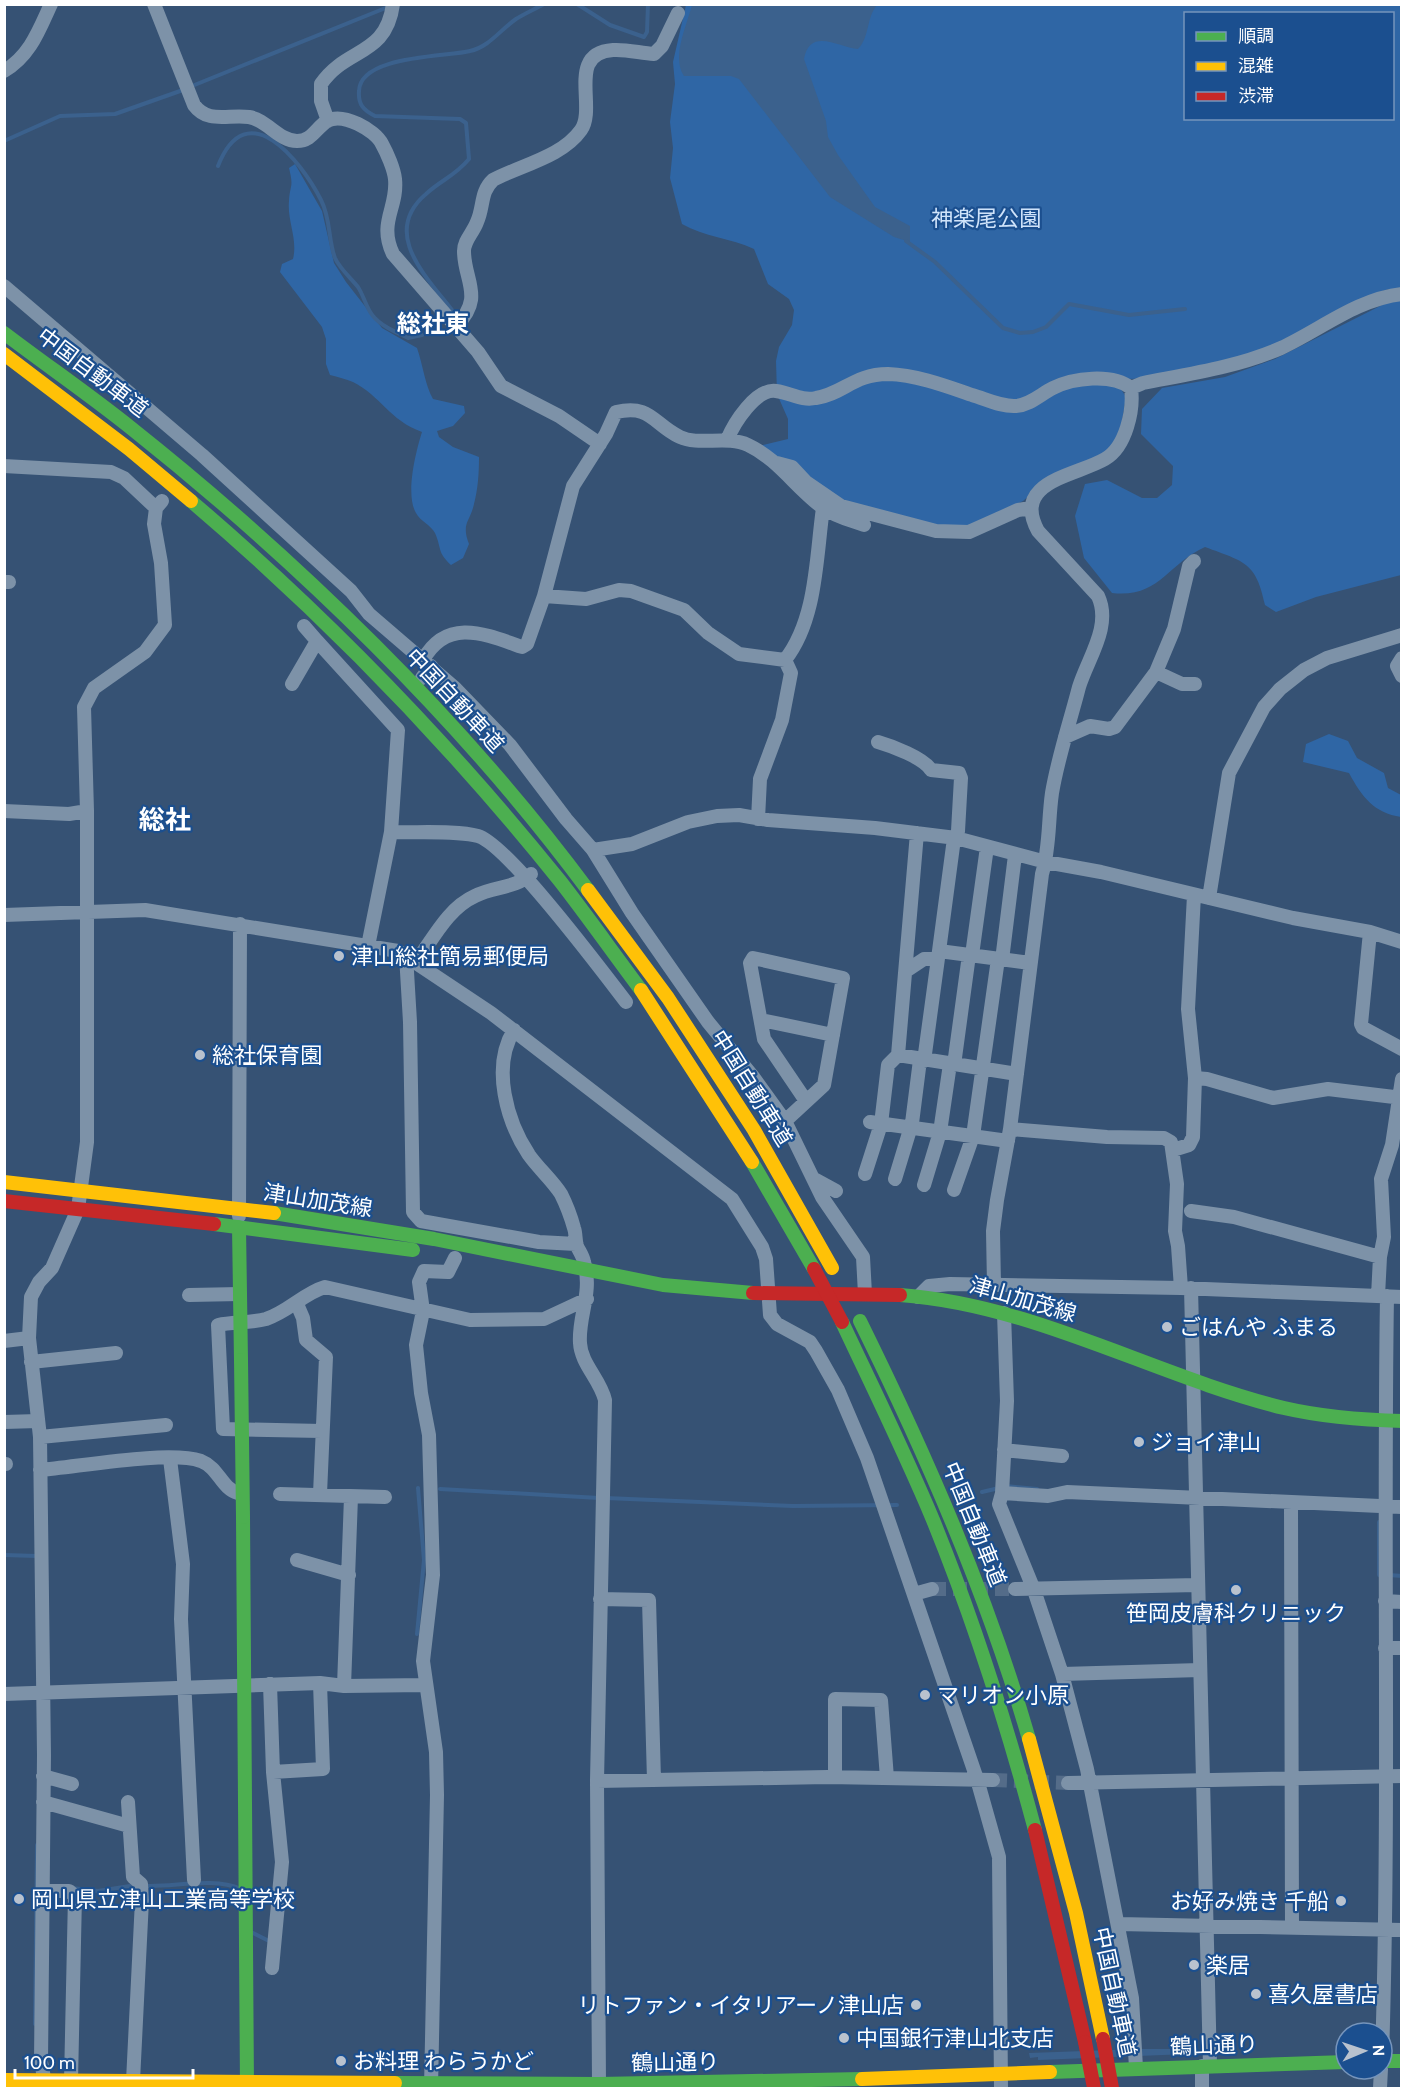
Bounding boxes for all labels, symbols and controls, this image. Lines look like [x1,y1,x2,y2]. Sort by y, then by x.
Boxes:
legend [1184,12,1394,120]
text: 順調 [1238,25,1274,47]
text: 混雑 [1238,55,1274,77]
text: 渋滞 [1238,85,1274,107]
park label: 神楽尾公園 [931,205,1041,232]
district label: 総社東 [397,309,469,338]
street label: 中国自動車道 [32,322,154,423]
street label: 中国自動車道 [400,643,510,758]
district label: 総社 [139,804,191,836]
place label: 津山総社簡易郵便局 [351,943,549,970]
marker: 津山総社簡易郵便局 [332,949,346,963]
street label: 中国自動車道 [705,1025,798,1151]
place label: 総社保育園 [212,1042,322,1069]
marker: 総社保育園 [193,1048,207,1062]
street label: 津山加茂線 [261,1179,374,1222]
street label: 津山加茂線 [966,1271,1079,1328]
place label: ごはんや ふまる [1179,1314,1338,1341]
marker: ごはんや ふまる [1160,1320,1174,1334]
place label: ジョイ津山 [1151,1429,1261,1456]
marker: ジョイ津山 [1132,1435,1146,1449]
street label: 中国自動車道 [937,1458,1012,1590]
marker: 笹岡皮膚科クリニック [1229,1583,1243,1597]
place label: 笹岡皮膚科クリニック [1126,1600,1346,1627]
place label: マリオン小原 [937,1682,1069,1709]
marker: マリオン小原 [918,1688,932,1702]
place label: 岡山県立津山工業高等学校 [31,1886,295,1913]
place label: お好み焼き 千船 [1170,1888,1329,1915]
marker: 岡山県立津山工業高等学校 [12,1892,26,1906]
marker: お好み焼き 千船 [1334,1894,1348,1908]
street label: 中国自動車道 [1088,1925,1141,2059]
place label: 楽居 [1206,1952,1250,1979]
marker: 楽居 [1187,1958,1201,1972]
place label: 喜久屋書店 [1268,1981,1378,2008]
marker: 喜久屋書店 [1249,1987,1263,2001]
place label: リトファン・イタリアーノ津山店 [578,1992,904,2019]
marker: リトファン・イタリアーノ津山店 [909,1998,923,2012]
north arrow [1334,2021,1394,2081]
place label: 中国銀行津山北支店 [856,2025,1054,2052]
street label: 鶴山通り [1170,2030,1258,2061]
marker: 中国銀行津山北支店 [837,2031,851,2045]
scale bar [15,2042,194,2080]
text: N [1369,2045,1388,2056]
place label: お料理 わらうかど [353,2048,534,2075]
street label: 鶴山通り [631,2048,719,2077]
text: 100 m [24,2052,75,2074]
marker: お料理 わらうかど [334,2054,348,2068]

